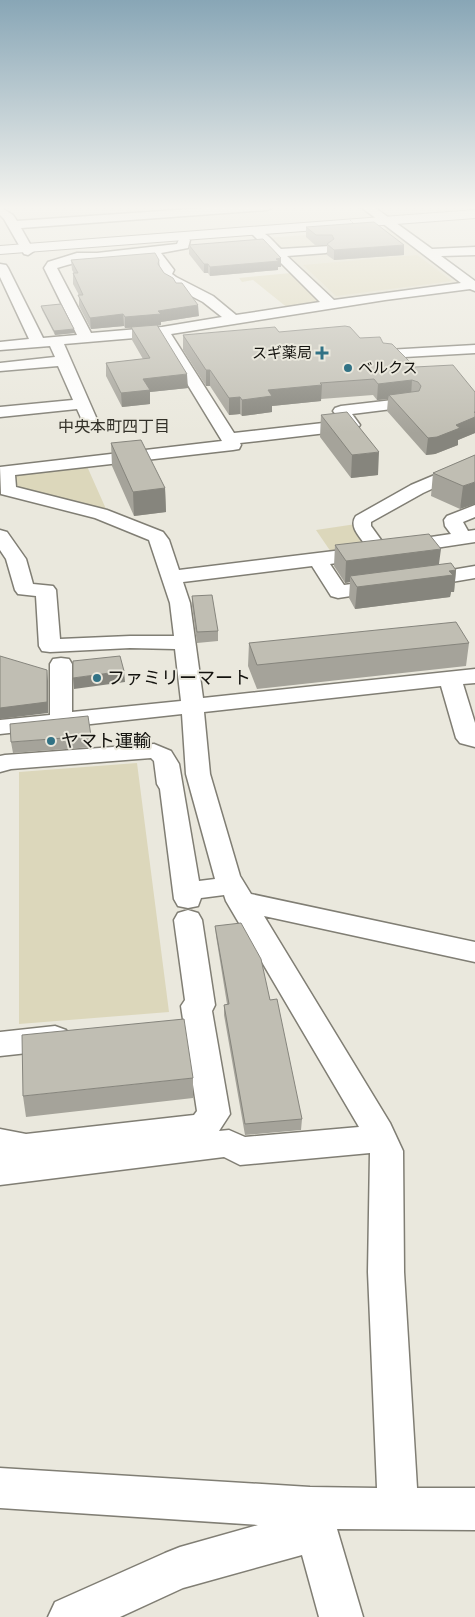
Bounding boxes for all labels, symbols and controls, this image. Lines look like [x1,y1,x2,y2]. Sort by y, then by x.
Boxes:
place label: スギ薬局 [252,343,312,363]
marker: スギ薬局 [316,347,328,359]
place label: ベルクス [358,358,418,378]
marker: ベルクス [342,362,354,374]
district label: 中央本町四丁目 [58,416,170,437]
place label: ファミリーマート [107,666,251,690]
marker: ファミリーマート [91,672,103,684]
place label: ヤマト運輸 [61,729,151,753]
marker: ヤマト運輸 [45,735,57,747]

